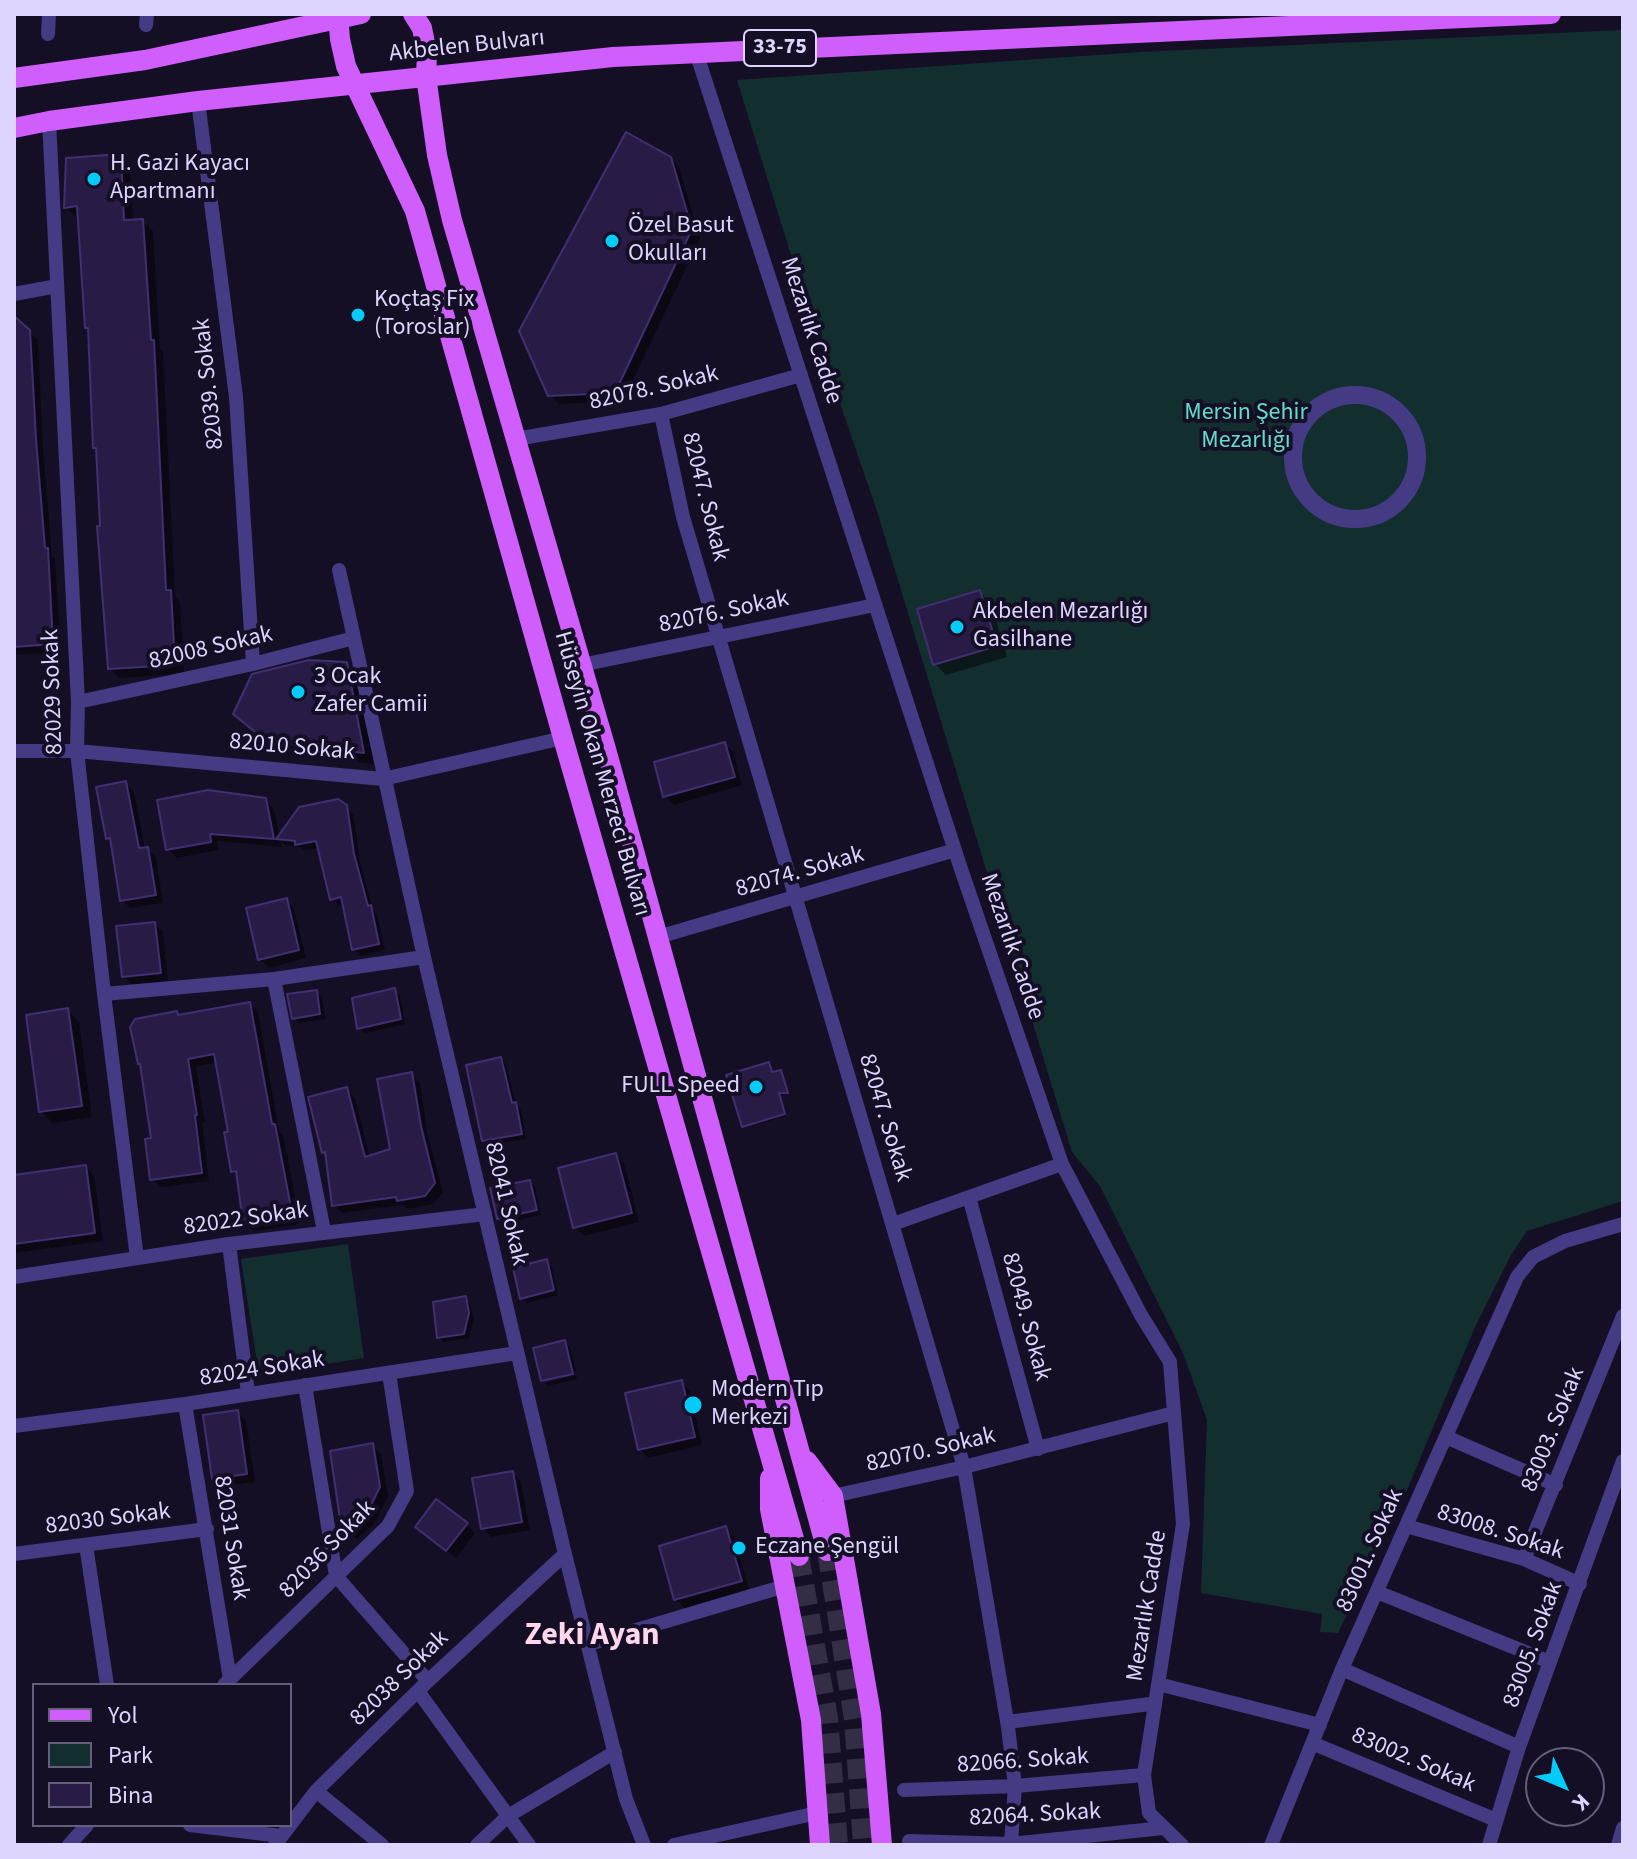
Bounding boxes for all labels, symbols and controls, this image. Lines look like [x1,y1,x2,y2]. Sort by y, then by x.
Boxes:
street label: Akbelen Bulvarı [388,25,546,69]
road number: 33-75 [744,30,816,66]
place label: H. Gazi Kayacı Apartmanı [110,151,250,207]
marker: H. Gazi Kayacı Apartmanı [85,170,103,188]
place label: Özel Basut Okulları [628,213,734,269]
marker: Özel Basut Okulları [603,232,621,250]
street label: Mezarlık Cadde [773,254,847,408]
place label: Koçtaş Fix (Toroslar) [374,287,474,343]
marker: Koçtaş Fix (Toroslar) [349,306,367,324]
street label: 82039. Sokak [189,317,231,451]
street label: 82078. Sokak [587,360,721,418]
park label: Mersin Şehir Mezarlığı [1184,400,1308,456]
street label: 82047. Sokak [674,430,734,564]
street label: 82076. Sokak [657,585,791,641]
place label: Akbelen Mezarlığı Gasilhane [973,599,1149,655]
marker: Akbelen Mezarlığı Gasilhane [948,618,966,636]
street label: 82008 Sokak [146,621,276,677]
street label: Hüseyin Okan Merzeci Bulvarı [547,628,655,920]
street label: 82029 Sokak [37,629,71,755]
place label: 3 Ocak Zafer Camii [314,664,428,720]
marker: 3 Ocak Zafer Camii [289,683,307,701]
street label: 82010 Sokak [228,728,356,768]
street label: 82074. Sokak [733,841,867,905]
street label: Mezarlık Cadde [973,870,1049,1024]
street label: 82047. Sokak [851,1051,917,1185]
place label: FULL Speed [621,1073,740,1101]
marker: FULL Speed [747,1078,765,1096]
street label: 82041 Sokak [477,1139,533,1269]
street label: 82022 Sokak [182,1197,310,1243]
street label: 82049. Sokak [994,1250,1056,1384]
street label: 82024 Sokak [198,1346,326,1394]
street label: 83003. Sokak [1516,1363,1592,1497]
place label: Modern Tıp Merkezi [711,1377,824,1433]
marker: Modern Tıp Merkezi [682,1394,704,1416]
street label: 82070. Sokak [864,1422,998,1480]
street label: 82031 Sokak [206,1474,254,1602]
street label: 83001. Sokak [1331,1485,1411,1617]
street label: 82036 Sokak [274,1495,382,1605]
street label: 82030 Sokak [44,1498,172,1542]
street label: 83008. Sokak [1433,1499,1567,1567]
street label: Mezarlık Cadde [1122,1528,1174,1684]
place label: Eczane Şengül [755,1534,899,1562]
marker: Eczane Şengül [730,1539,748,1557]
street label: 83005. Sokak [1498,1578,1570,1712]
district label: Zeki Ayan [524,1618,660,1656]
street label: 82038 Sokak [345,1625,455,1733]
legend [32,1683,292,1827]
text: Yol [108,1698,138,1733]
street label: 83002. Sokak [1347,1722,1479,1800]
text: Park [108,1738,153,1773]
street label: 82066. Sokak [956,1743,1090,1781]
north arrow [1525,1747,1605,1827]
text: Bina [108,1778,153,1813]
text: K [1565,1786,1597,1818]
street label: 82064. Sokak [968,1798,1102,1834]

